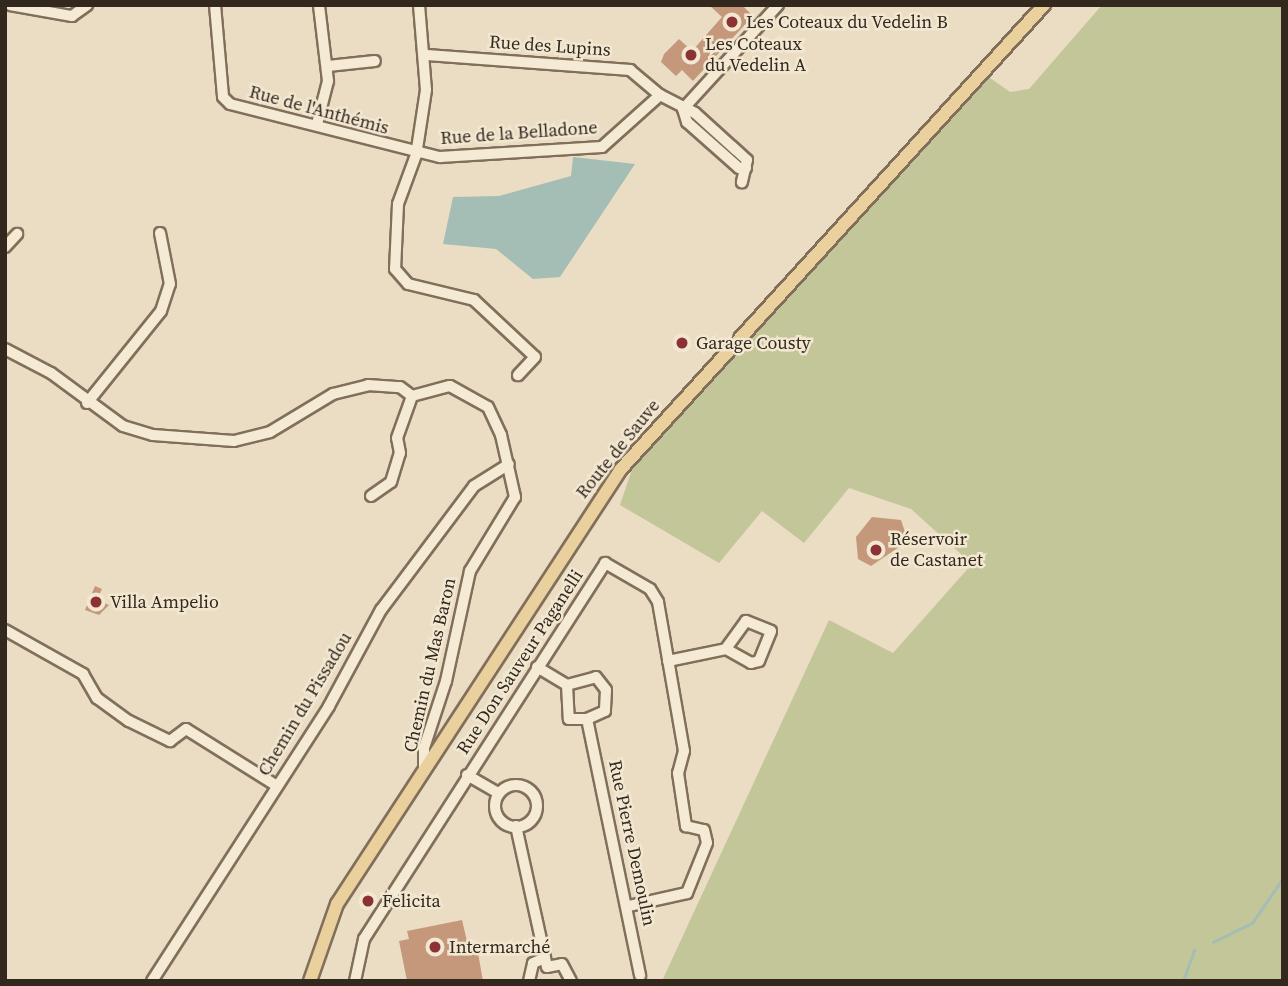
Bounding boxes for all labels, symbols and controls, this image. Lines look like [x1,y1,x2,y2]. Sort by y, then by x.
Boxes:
place label: Les Coteaux du Vedelin B [746,11,948,33]
marker: Les Coteaux du Vedelin B [724,14,740,30]
street label: Rue des Lupins [489,31,611,61]
place label: Les Coteaux du Vedelin A [705,34,807,76]
marker: Les Coteaux du Vedelin A [683,47,699,63]
street label: Rue de l'Anthémis [247,81,391,139]
street label: Rue de la Belladone [440,117,598,149]
place label: Garage Cousty [696,332,811,354]
marker: Garage Cousty [674,335,690,351]
street label: Route de Sauve [572,395,664,503]
place label: Réservoir de Castanet [890,529,983,572]
marker: Réservoir de Castanet [868,542,884,558]
street label: Rue Don Sauveur Paganelli [452,566,588,758]
street label: Chemin du Mas Baron [399,576,461,754]
place label: Villa Ampelio [110,591,219,613]
marker: Villa Ampelio [88,594,104,610]
street label: Chemin du Pissadou [253,628,357,780]
street label: Rue Pierre Demoulin [604,758,660,928]
place label: Felicita [382,890,441,912]
marker: Felicita [360,893,376,909]
place label: Intermarché [449,936,550,958]
marker: Intermarché [427,939,443,955]

